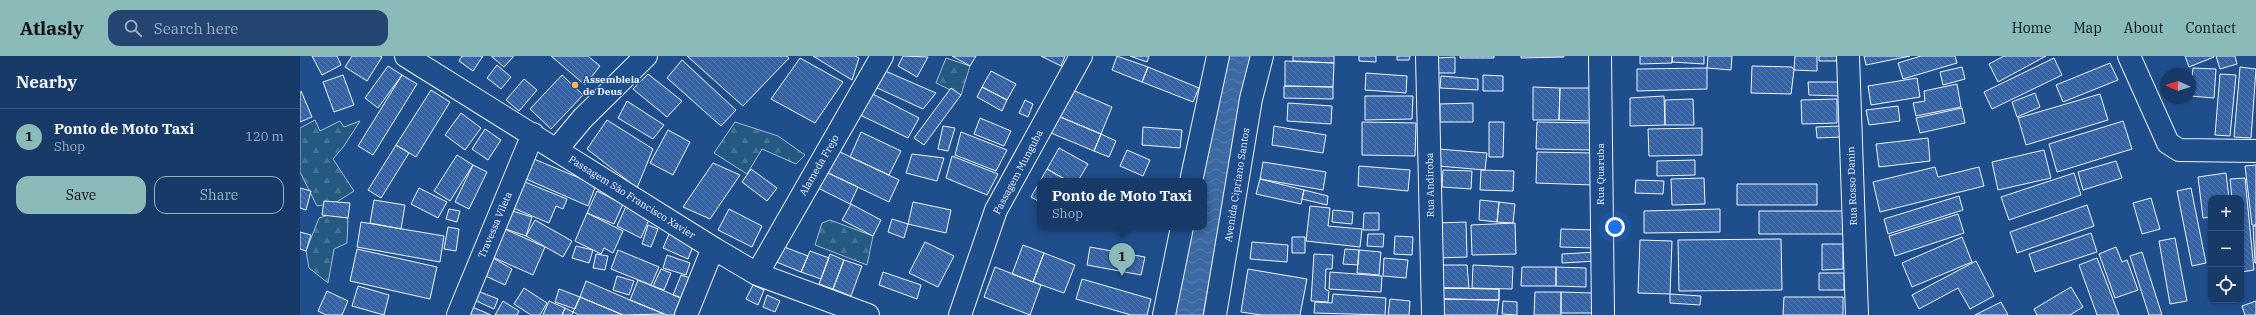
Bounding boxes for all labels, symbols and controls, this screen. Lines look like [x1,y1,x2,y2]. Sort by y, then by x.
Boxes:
search box [108,10,388,46]
text: Atlasly [20,16,84,40]
icon: search [122,17,144,39]
text: Search here [154,19,238,38]
text: Home [2012,19,2051,37]
text: Map [2073,19,2102,37]
text: About [2124,19,2163,37]
text: Contact [2185,19,2236,37]
north arrow [2160,68,2196,104]
text: Nearby [16,71,77,93]
place label: Assembleia de Deus [583,73,640,98]
marker: Assembleia de Deus [570,80,580,90]
text: Ponto de Moto Taxi [54,119,194,138]
street label: Passagem Munguba [990,127,1046,216]
street label: Avenida Cipriano Santos [1222,127,1252,243]
text: 1 [25,128,33,145]
text: 120 m [245,128,284,145]
street label: Alameda Frejo [796,132,842,198]
text: Shop [54,138,85,155]
street label: Rua Quaruba [1594,143,1607,205]
street label: Rua Rosso Danin [1844,146,1860,226]
street label: Passagem São Francisco Xavier [566,152,698,242]
street label: Rua Andiroba [1423,152,1437,217]
button: Save [16,176,146,214]
button: Share [154,176,284,214]
popup [1037,178,1207,230]
text: Ponto de Moto Taxi [1052,186,1192,205]
street label: Travessa Vileta [475,189,515,260]
map controls [2208,195,2244,303]
button: + [2208,195,2244,231]
text: Shop [1052,205,1083,222]
your location [1605,217,1625,237]
button: − [2208,231,2244,267]
pin: 1 [1109,243,1135,276]
button: locate [2208,267,2244,303]

